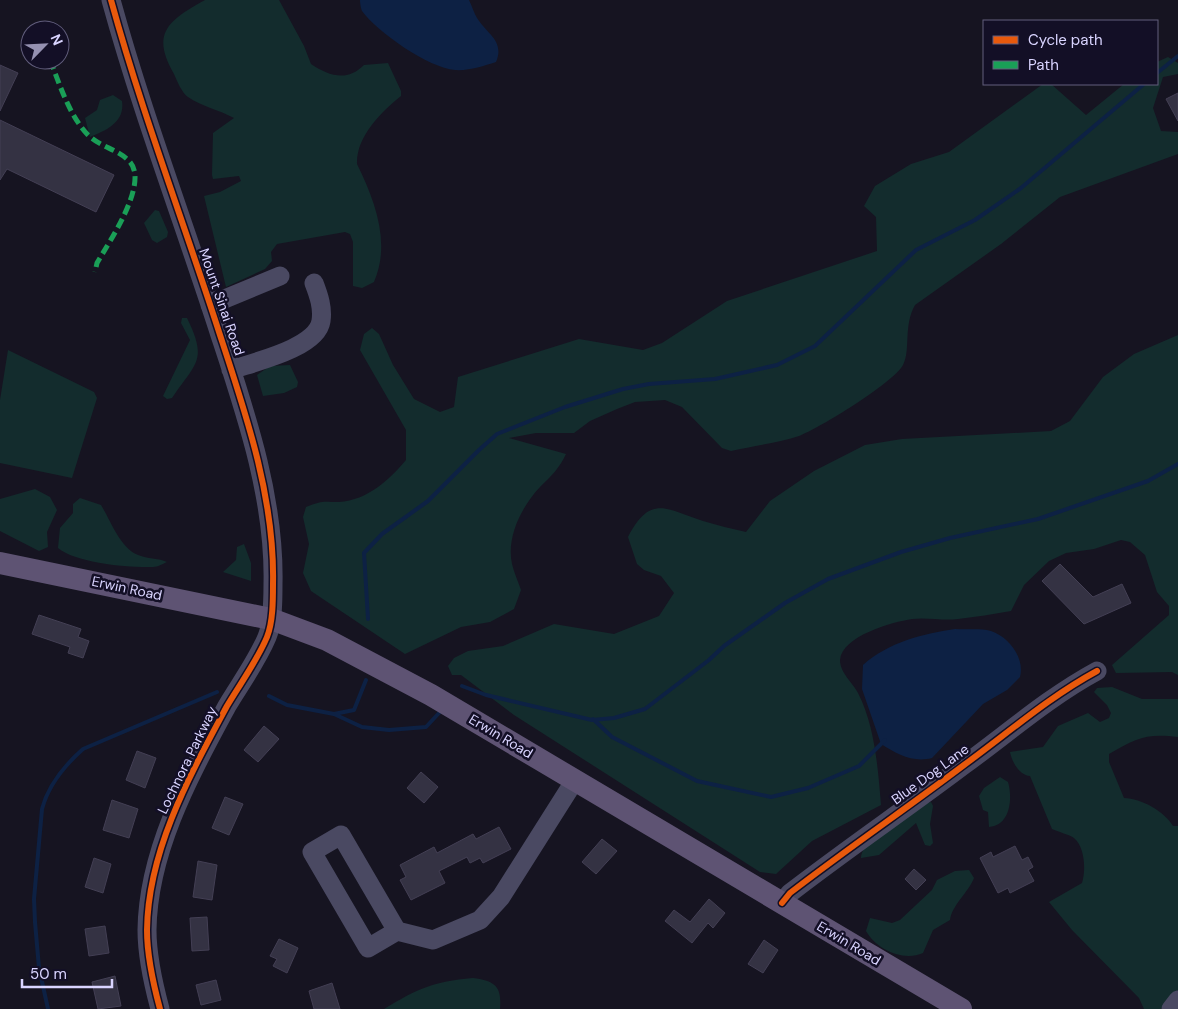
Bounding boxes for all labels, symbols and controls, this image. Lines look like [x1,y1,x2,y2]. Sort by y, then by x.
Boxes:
north arrow [20,20,70,70]
legend [983,20,1158,85]
text: Cycle path [1028,30,1103,50]
text: N [47,31,67,48]
text: Path [1028,55,1059,75]
street label: Mount Sinai Road [195,246,249,358]
street label: Erwin Road [90,572,164,604]
street label: Lochnora Parkway [153,703,221,817]
street label: Erwin Road [466,710,536,762]
street label: Blue Dog Lane [888,740,972,808]
street label: Erwin Road [814,917,884,969]
scale bar [22,956,112,988]
text: 50 m [30,964,67,984]

